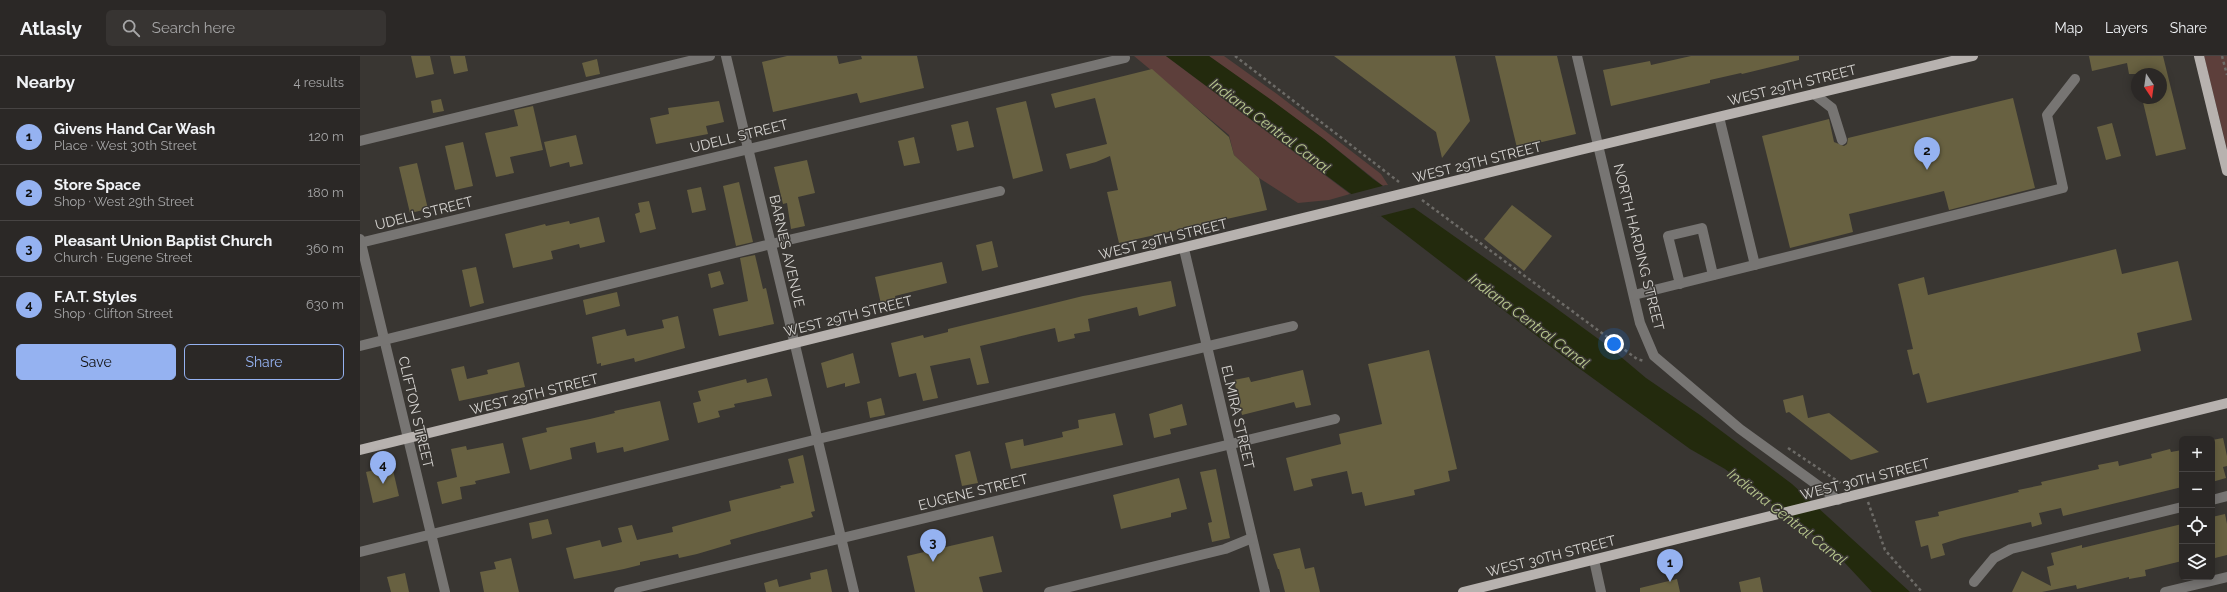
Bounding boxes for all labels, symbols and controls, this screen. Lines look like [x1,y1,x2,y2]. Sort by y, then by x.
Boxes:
search box [106,10,386,46]
text: Atlasly [20,17,82,39]
icon: search [120,17,142,39]
text: Search here [152,19,235,37]
text: Map [2055,20,2083,36]
text: Layers [2105,20,2148,36]
text: Share [2170,20,2207,36]
street label: WEST 29TH STREET [1726,61,1858,109]
north arrow [2131,68,2167,104]
text: Nearby [16,72,75,92]
text: 4 results [293,75,344,90]
water label: Indiana Central Canal [1206,75,1334,177]
street label: UDELL STREET [688,116,790,156]
text: Givens Hand Car Wash [54,120,215,138]
text: 1 [26,129,32,144]
text: 120 m [308,129,344,144]
pin: 2 [1914,137,1940,170]
text: Place · West 30th Street [54,138,197,153]
street label: WEST 29TH STREET [1411,138,1543,186]
street label: NORTH HARDING STREET [1611,162,1668,333]
text: Store Space [54,176,141,194]
text: 2 [25,185,33,200]
text: 180 m [308,185,344,200]
street label: UDELL STREET [373,193,475,233]
street label: BARNES AVENUE [766,193,808,309]
text: Shop · West 29th Street [54,194,194,209]
street label: WEST 29TH STREET [1097,215,1229,263]
text: Pleasant Union Baptist Church [54,232,272,250]
text: 3 [25,241,33,256]
text: 360 m [306,241,344,256]
text: Church · Eugene Street [54,250,192,265]
water label: Indiana Central Canal [1465,270,1593,372]
text: F.A.T. Styles [54,288,137,306]
street label: WEST 29TH STREET [782,292,914,340]
text: 4 [25,297,33,312]
text: 630 m [306,297,344,312]
text: Shop · Clifton Street [54,306,173,321]
your location [1604,334,1624,354]
button: Save [16,344,176,380]
button: Share [184,344,344,380]
street label: CLIFTON STREET [395,355,437,470]
street label: ELMIRA STREET [1218,364,1258,471]
street label: WEST 29TH STREET [468,370,600,418]
map controls [2179,436,2215,580]
button: + [2179,436,2215,472]
pin: 4 [370,451,396,484]
street label: WEST 30TH STREET [1799,455,1932,503]
water label: Indiana Central Canal [1724,465,1850,569]
street label: EUGENE STREET [917,471,1030,513]
button: − [2179,472,2215,508]
button: locate [2179,508,2215,544]
pin: 3 [920,529,946,562]
street label: WEST 30TH STREET [1485,532,1618,580]
button: layers [2179,544,2215,580]
pin: 1 [1657,549,1683,582]

